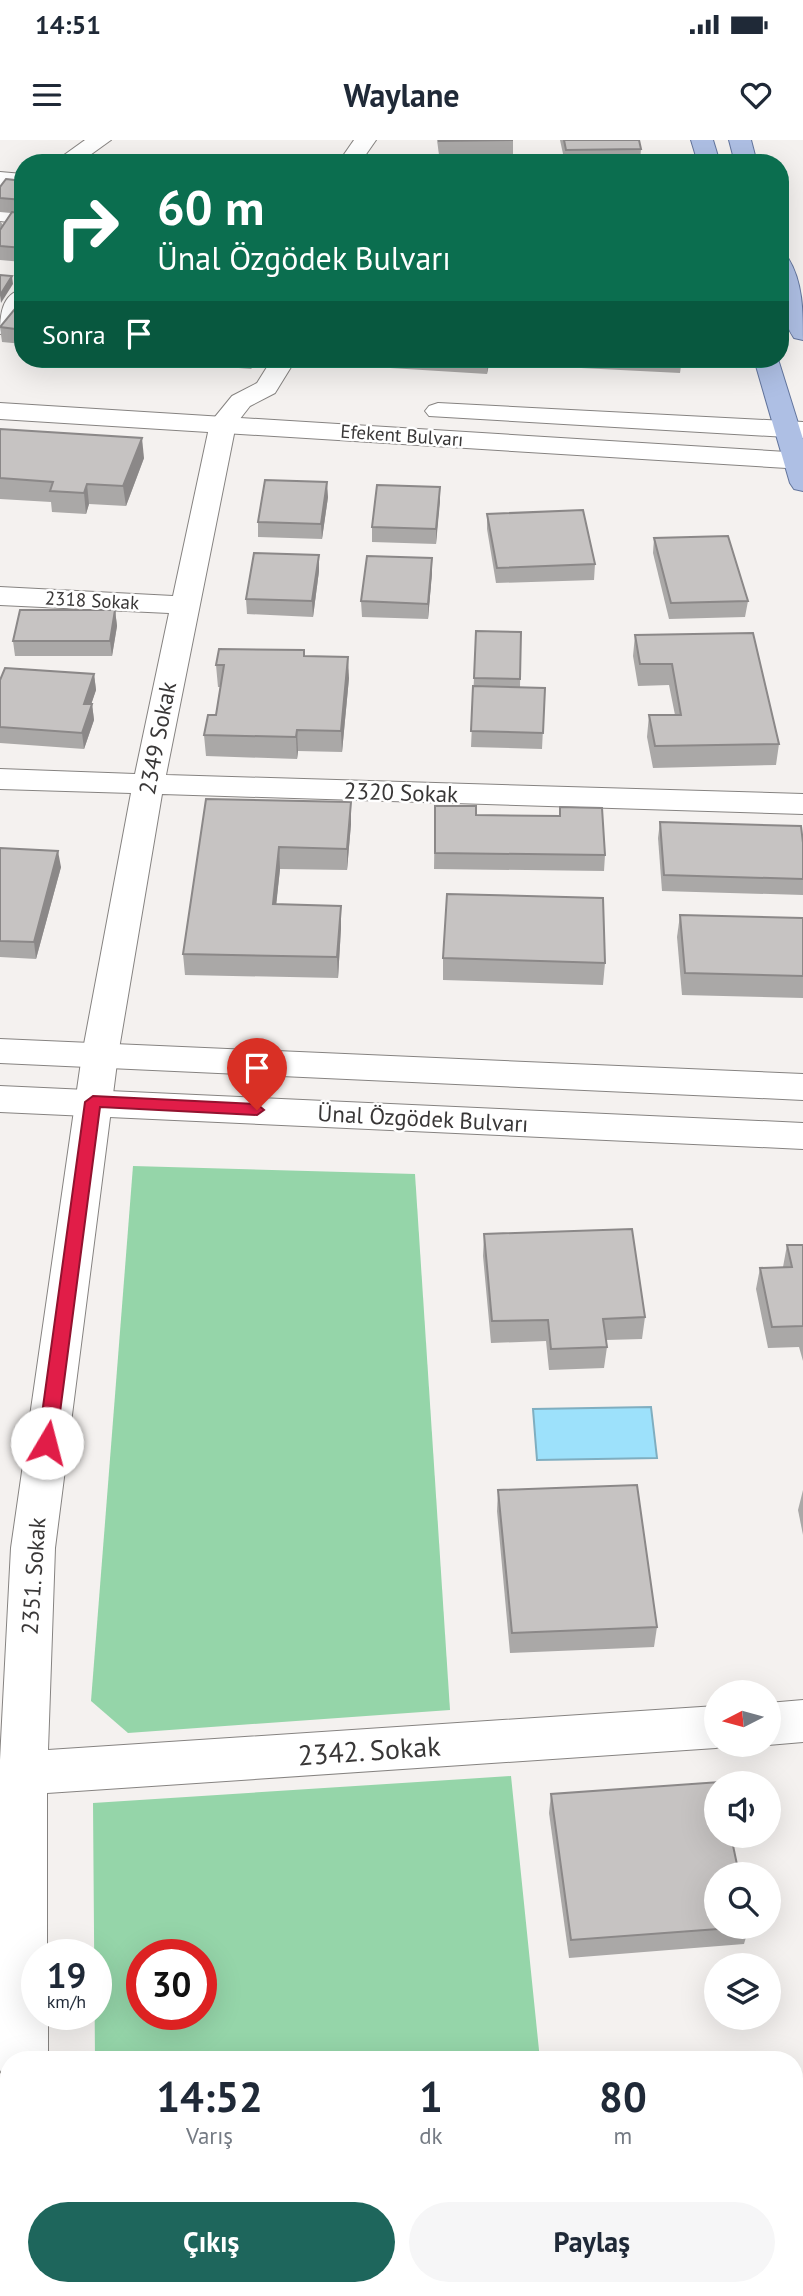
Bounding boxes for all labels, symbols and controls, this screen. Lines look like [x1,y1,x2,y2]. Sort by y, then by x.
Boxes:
text: 14:51 [35,8,101,41]
text: Waylane [343,74,460,116]
icon: menu [28,76,66,114]
icon: heart [737,76,775,114]
text: 60 m [157,175,264,239]
icon: right [42,182,133,273]
text: Ünal Özgödek Bulvarı [157,237,451,279]
icon: arrive [120,315,158,353]
text: Sonra [42,318,106,351]
street label: Efekent Bulvarı [340,419,464,451]
street label: 2318 Sokak [44,586,140,614]
street label: 2349 Sokak [132,679,182,797]
street label: 2320 Sokak [343,776,459,808]
pin [227,1038,287,1110]
icon: arrive [238,1049,276,1087]
street label: Ünal Özgödek Bulvarı [317,1098,529,1138]
position arrow [10,1406,84,1480]
street label: 2351. Sokak [14,1516,52,1636]
north arrow [704,1680,780,1757]
map controls [704,1680,781,2030]
street label: 2342. Sokak [296,1727,442,1773]
button: sound [704,1771,781,1848]
button: search [704,1862,781,1939]
speed limit sign: 30 [126,1939,217,2030]
text: 19 [47,1952,86,1998]
button: layers [704,1953,781,2030]
text: km/h [47,1990,86,2013]
text: 14:52 [156,2069,263,2124]
text: 1 [419,2069,443,2124]
text: 80 [599,2069,647,2124]
text: Varış [186,2121,233,2150]
text: dk [419,2121,443,2150]
text: m [614,2121,632,2150]
button: Çıkış [28,2202,395,2282]
button: Paylaş [409,2202,775,2282]

